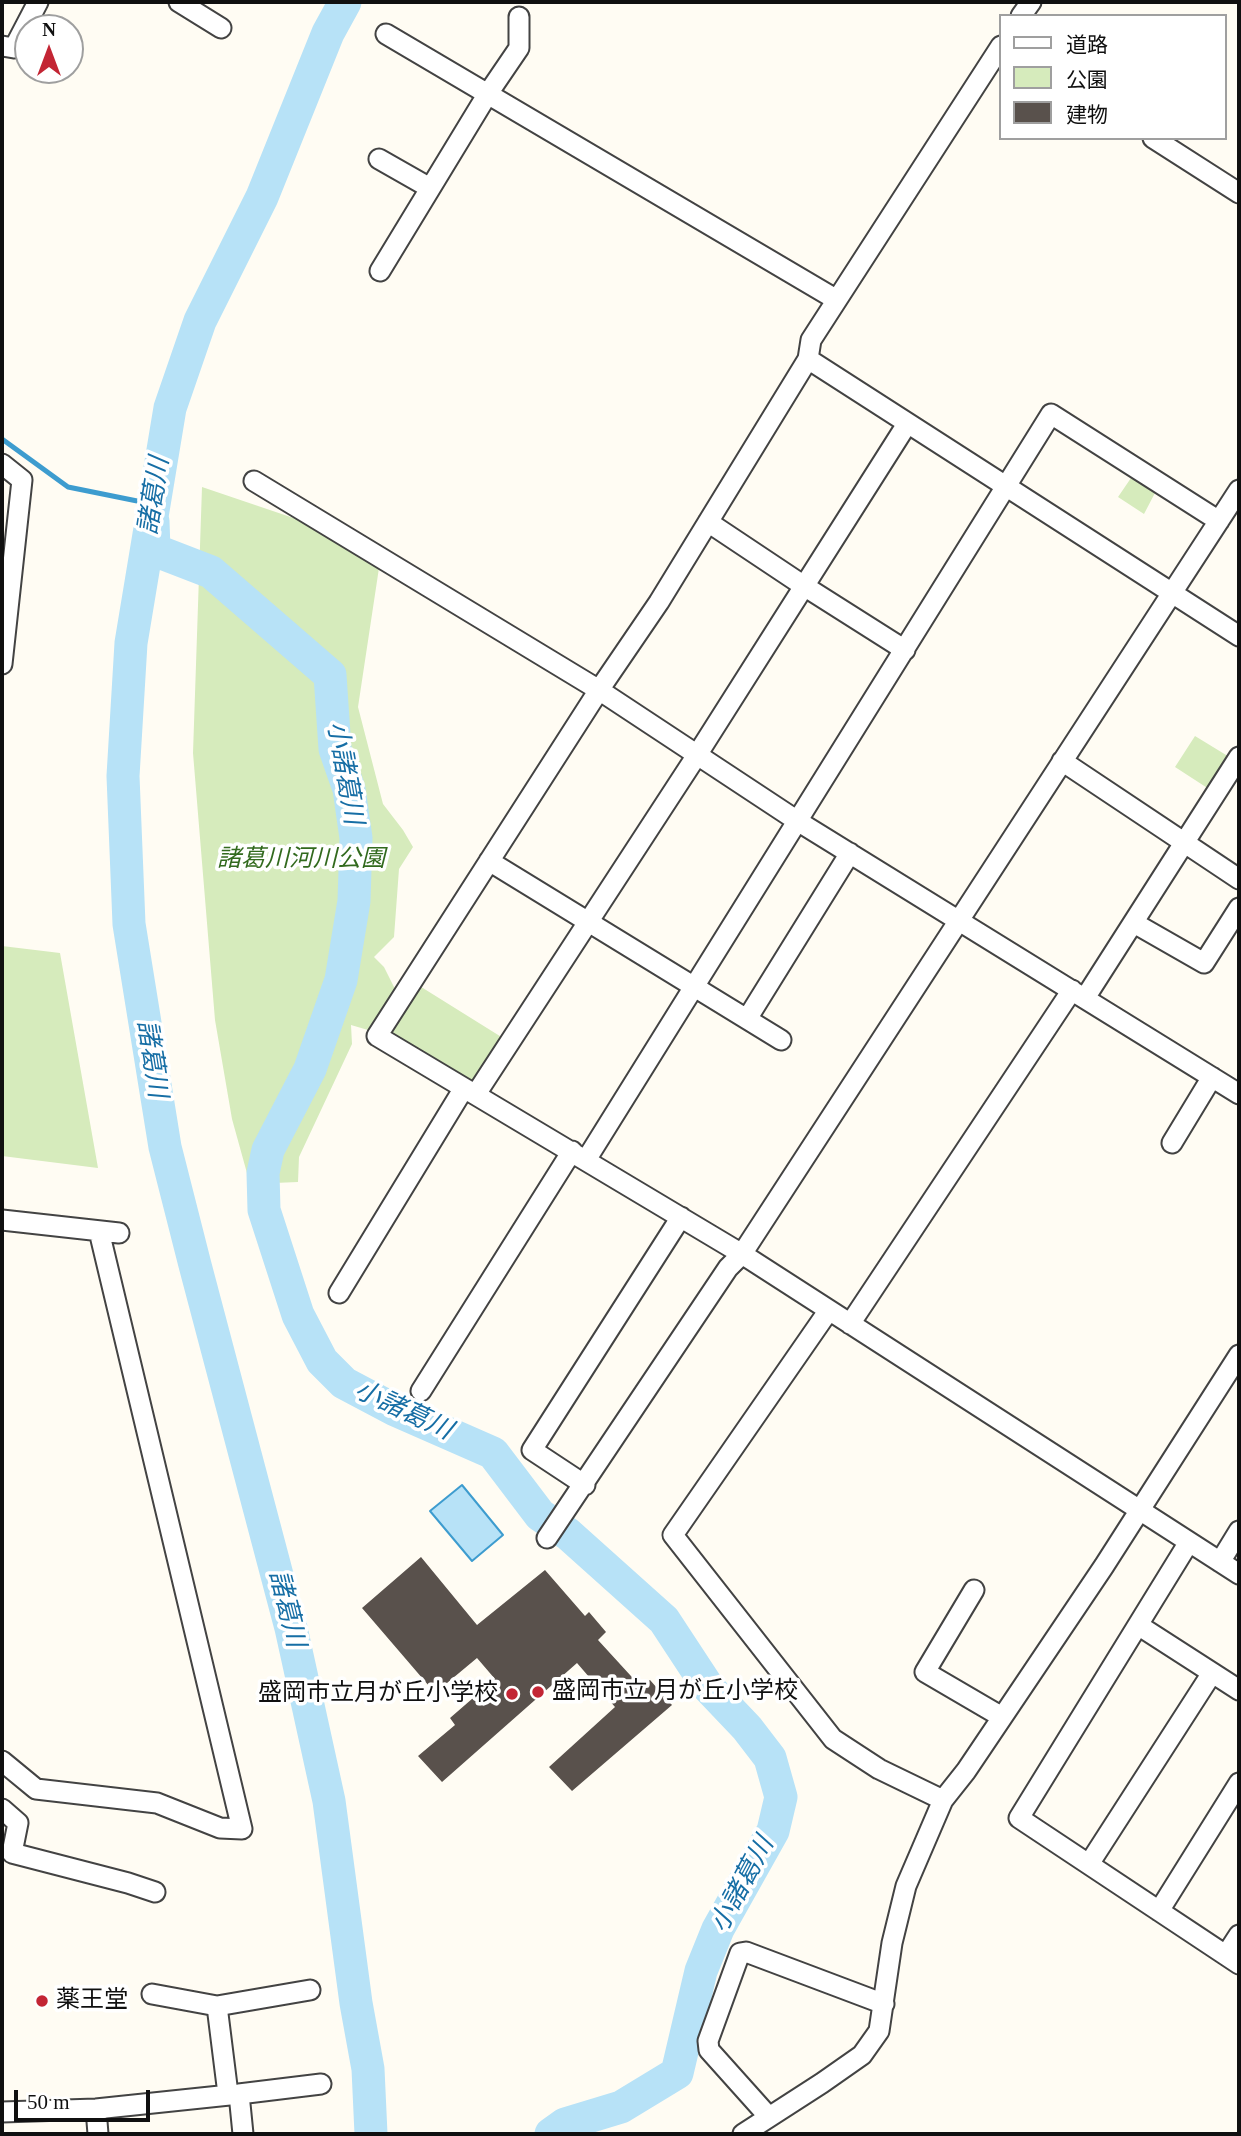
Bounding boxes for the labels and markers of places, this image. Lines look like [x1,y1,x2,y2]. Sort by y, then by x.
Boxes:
place label: 盛岡市立 月が丘小学校 [552,1678,798,1706]
place label: 盛岡市立月が丘小学校 [258,1680,498,1708]
marker: 盛岡市立 月が丘小学校 [530,1684,546,1700]
marker: 盛岡市立月が丘小学校 [504,1686,520,1702]
place label: 薬王堂 [56,1987,128,2015]
marker: 薬王堂 [34,1993,50,2009]

